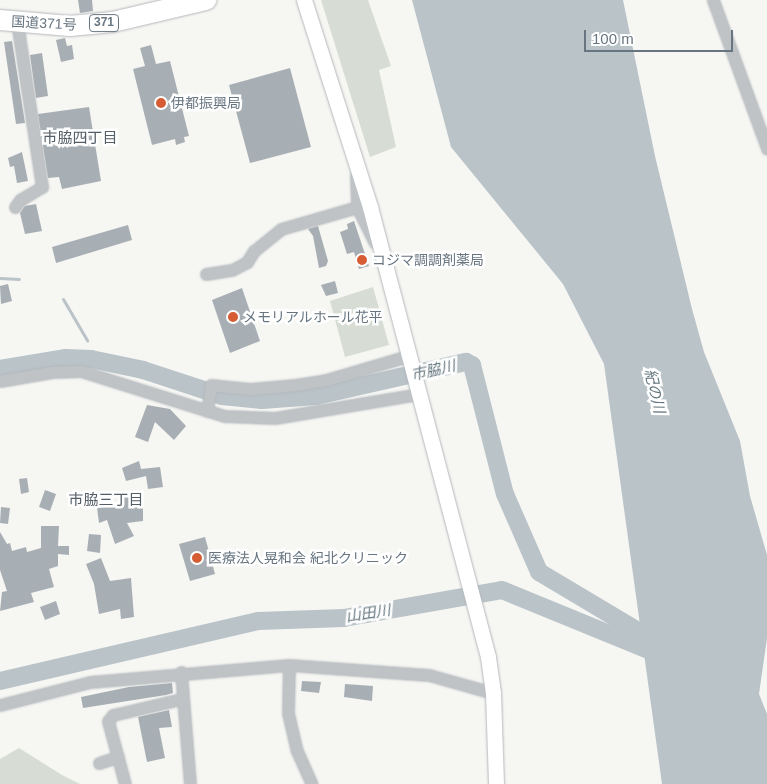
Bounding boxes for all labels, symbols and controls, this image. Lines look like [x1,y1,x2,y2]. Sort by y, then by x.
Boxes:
street label: 国道371号 [11,13,77,33]
road number: 371 [88,13,120,32]
scale bar [587,20,736,52]
text: 100 m [592,30,634,47]
place label: 伊都振興局 [171,95,241,111]
marker: 伊都振興局 [155,97,167,109]
district label: 市脇四丁目 [43,129,117,147]
place label: コジマ調調剤薬局 [372,252,484,268]
marker: コジマ調調剤薬局 [356,254,368,266]
place label: メモリアルホール花平 [243,309,383,325]
marker: メモリアルホール花平 [227,311,239,323]
water label: 市脇川 [409,356,457,384]
water label: 紀の川 [641,367,669,415]
district label: 市脇三丁目 [69,491,143,509]
place label: 医療法人晃和会 紀北クリニック [208,550,408,566]
marker: 医療法人晃和会 紀北クリニック [190,551,204,565]
water label: 山田川 [344,601,392,625]

